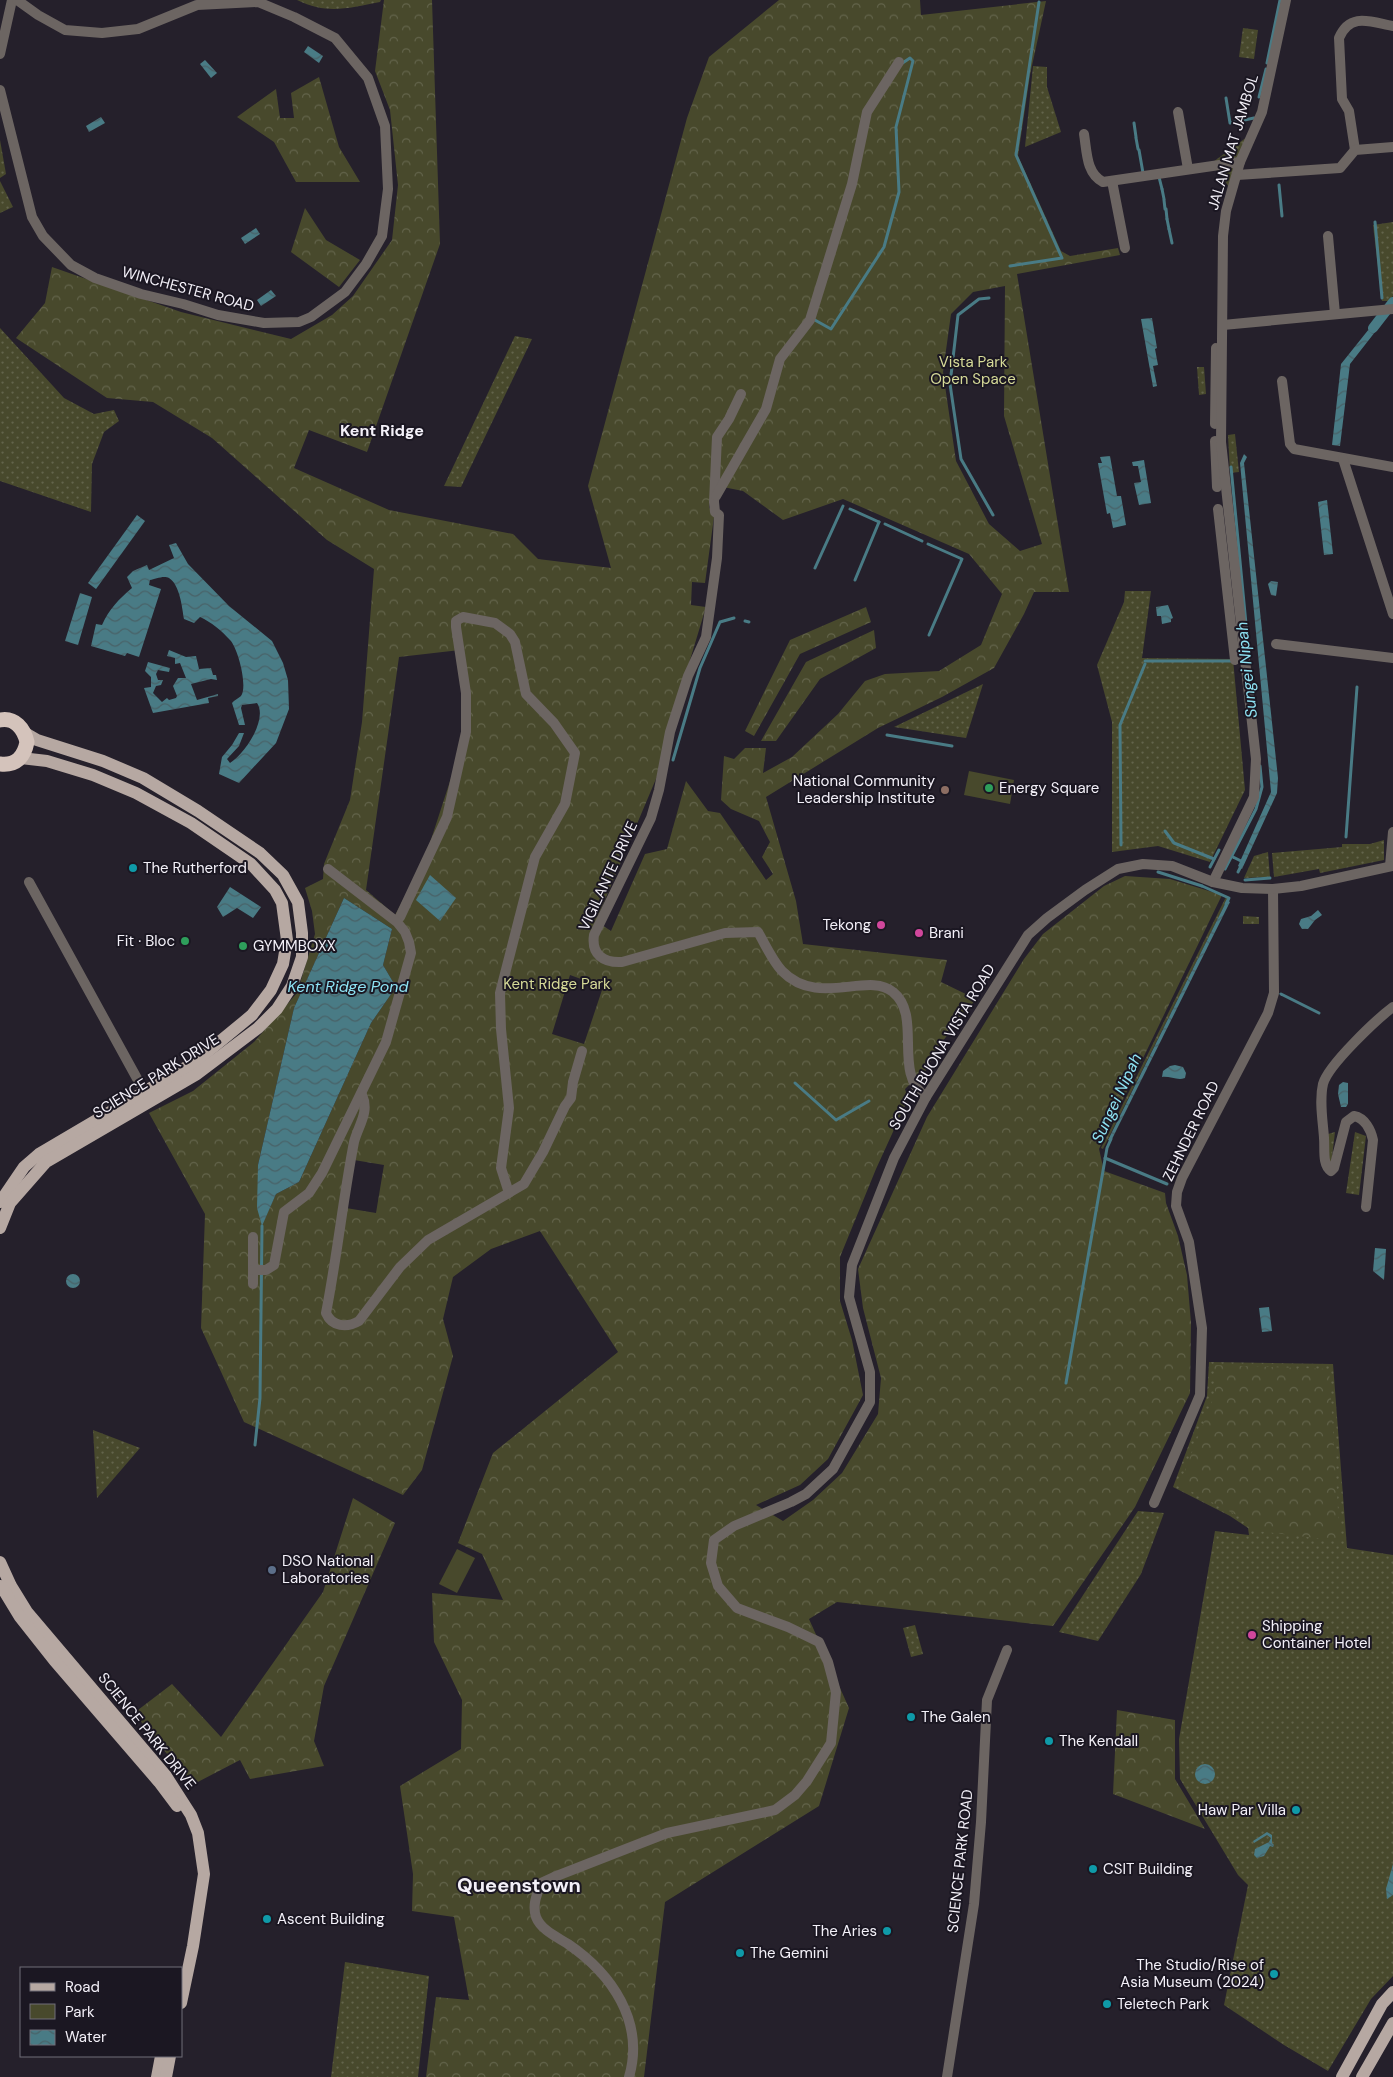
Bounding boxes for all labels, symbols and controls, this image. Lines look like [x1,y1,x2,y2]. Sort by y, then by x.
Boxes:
street label: JALAN MAT JAMBOL [1203,71,1263,212]
street label: WINCHESTER ROAD [120,262,256,316]
park label: Vista Park Open Space [930,352,1016,389]
district label: Kent Ridge [340,420,424,441]
water label: Sungei Nipah [1231,621,1262,719]
place label: National Community Leadership Institute [793,771,936,808]
place label: Energy Square [999,778,1099,798]
marker: Energy Square [983,782,995,794]
marker: National Community Leadership Institute [939,784,951,796]
street label: VIGILANTE DRIVE [574,818,642,934]
place label: The Rutherford [143,858,247,878]
marker: The Rutherford [127,862,139,874]
place label: Tekong [823,915,871,935]
marker: Tekong [875,919,887,931]
place label: Brani [929,923,964,943]
marker: Brani [913,927,925,939]
place label: Fit · Bloc [117,931,175,951]
marker: Fit · Bloc [179,935,191,947]
place label: GYMMBOXX [253,936,336,956]
marker: GYMMBOXX [237,940,249,952]
street label: SOUTH BUONA VISTA ROAD [884,960,1000,1134]
park label: Kent Ridge Park [503,974,611,994]
water label: Kent Ridge Pond [288,976,410,997]
street label: SCIENCE PARK DRIVE [89,1029,223,1123]
water label: Sungei Nipah [1087,1050,1146,1146]
street label: ZEHNDER ROAD [1158,1078,1224,1184]
place label: DSO National Laboratories [282,1551,373,1588]
marker: DSO National Laboratories [266,1564,278,1576]
place label: Shipping Container Hotel [1262,1616,1371,1653]
marker: Shipping Container Hotel [1246,1629,1258,1641]
street label: SCIENCE PARK DRIVE [94,1668,200,1794]
place label: The Galen [921,1707,991,1727]
marker: The Galen [905,1711,917,1723]
place label: The Kendall [1059,1731,1138,1751]
marker: The Kendall [1043,1735,1055,1747]
street label: SCIENCE PARK ROAD [943,1788,977,1934]
place label: Haw Par Villa [1198,1800,1286,1820]
marker: Haw Par Villa [1290,1804,1302,1816]
place label: CSIT Building [1103,1859,1193,1879]
marker: CSIT Building [1087,1863,1099,1875]
district label: Queenstown [457,1872,581,1898]
place label: Ascent Building [277,1909,385,1929]
marker: Ascent Building [261,1913,273,1925]
place label: The Aries [812,1921,877,1941]
marker: The Aries [881,1925,893,1937]
place label: The Gemini [750,1943,829,1963]
marker: The Gemini [734,1947,746,1959]
place label: The Studio/Rise of Asia Museum (2024) [1120,1955,1264,1992]
legend [20,1967,182,2057]
marker: The Studio/Rise of Asia Museum (2024) [1268,1968,1280,1980]
text: Road [65,1977,100,1997]
place label: Teletech Park [1117,1994,1210,2014]
marker: Teletech Park [1101,1998,1113,2010]
text: Park [65,2002,95,2022]
text: Water [65,2027,107,2047]

